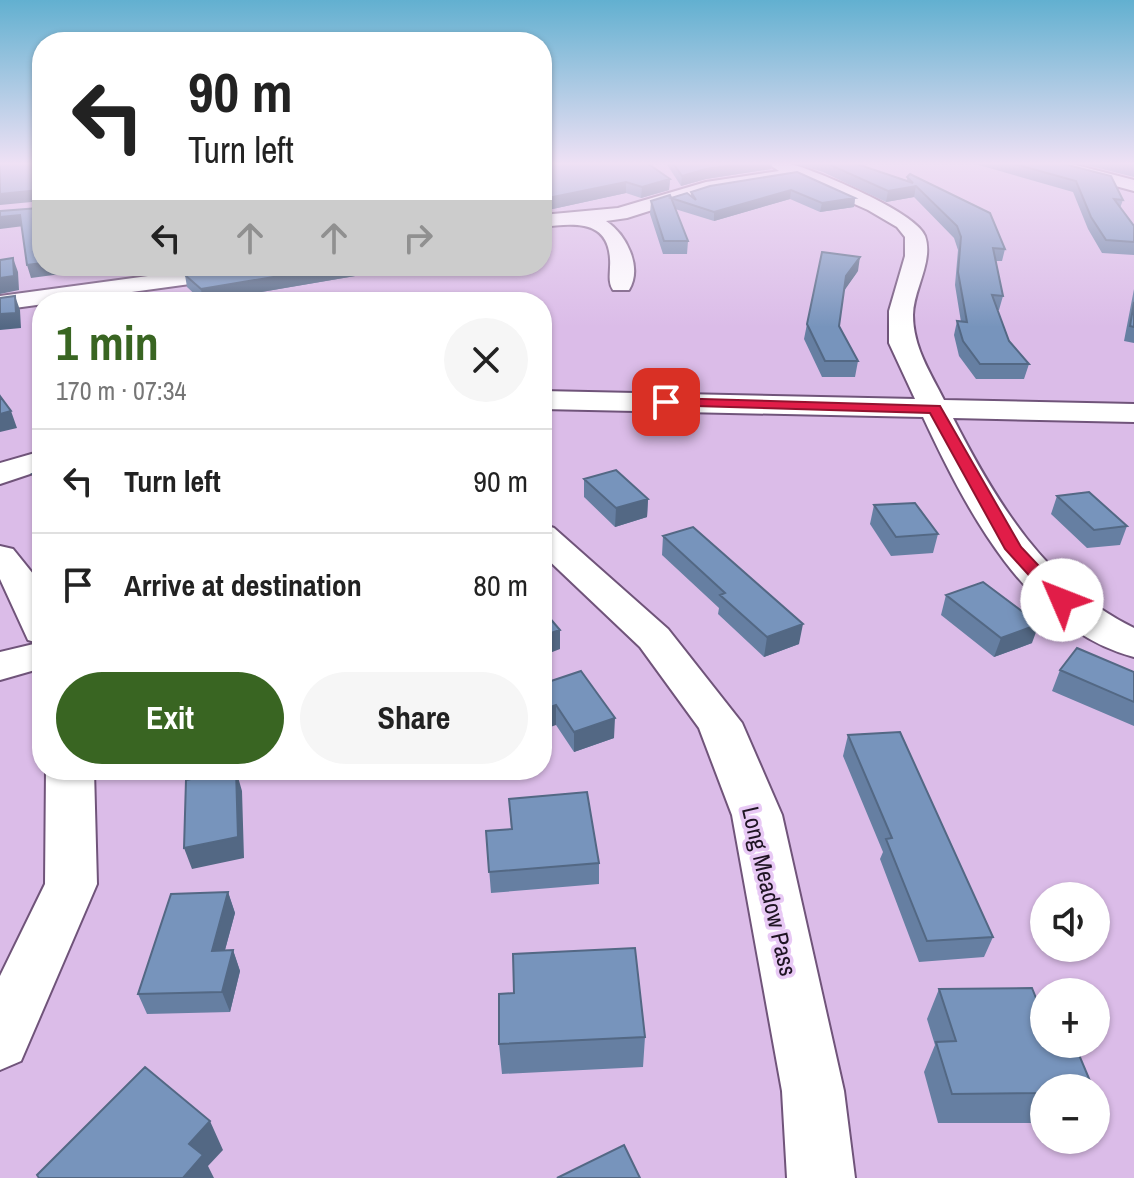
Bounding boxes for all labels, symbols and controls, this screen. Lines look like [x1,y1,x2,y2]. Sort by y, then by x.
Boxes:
text: 90 m [188,54,293,129]
icon: left [56,64,160,168]
text: Turn left [188,126,294,174]
icon: left [144,216,188,260]
icon: ahead [228,216,272,260]
icon: ahead [312,216,356,260]
icon: right [396,216,440,260]
text: 1 min [56,310,159,375]
button: close [444,318,528,402]
pin [632,368,700,436]
text: 170 m · 07:34 [56,373,186,408]
icon: arrive [644,380,688,424]
icon: left [56,459,100,503]
text: Turn left [124,461,221,501]
text: 90 m [473,461,528,501]
position arrow [1020,558,1104,642]
icon: arrive [56,563,100,607]
text: Arrive at destination [124,565,362,605]
text: 80 m [473,565,528,605]
button: Exit [56,672,284,764]
button: Share [300,672,528,764]
street label: Long Meadow Pass [735,803,805,979]
map controls [1030,882,1110,1154]
button: sound [1030,882,1110,962]
button: + [1030,978,1110,1058]
button: − [1030,1074,1110,1154]

